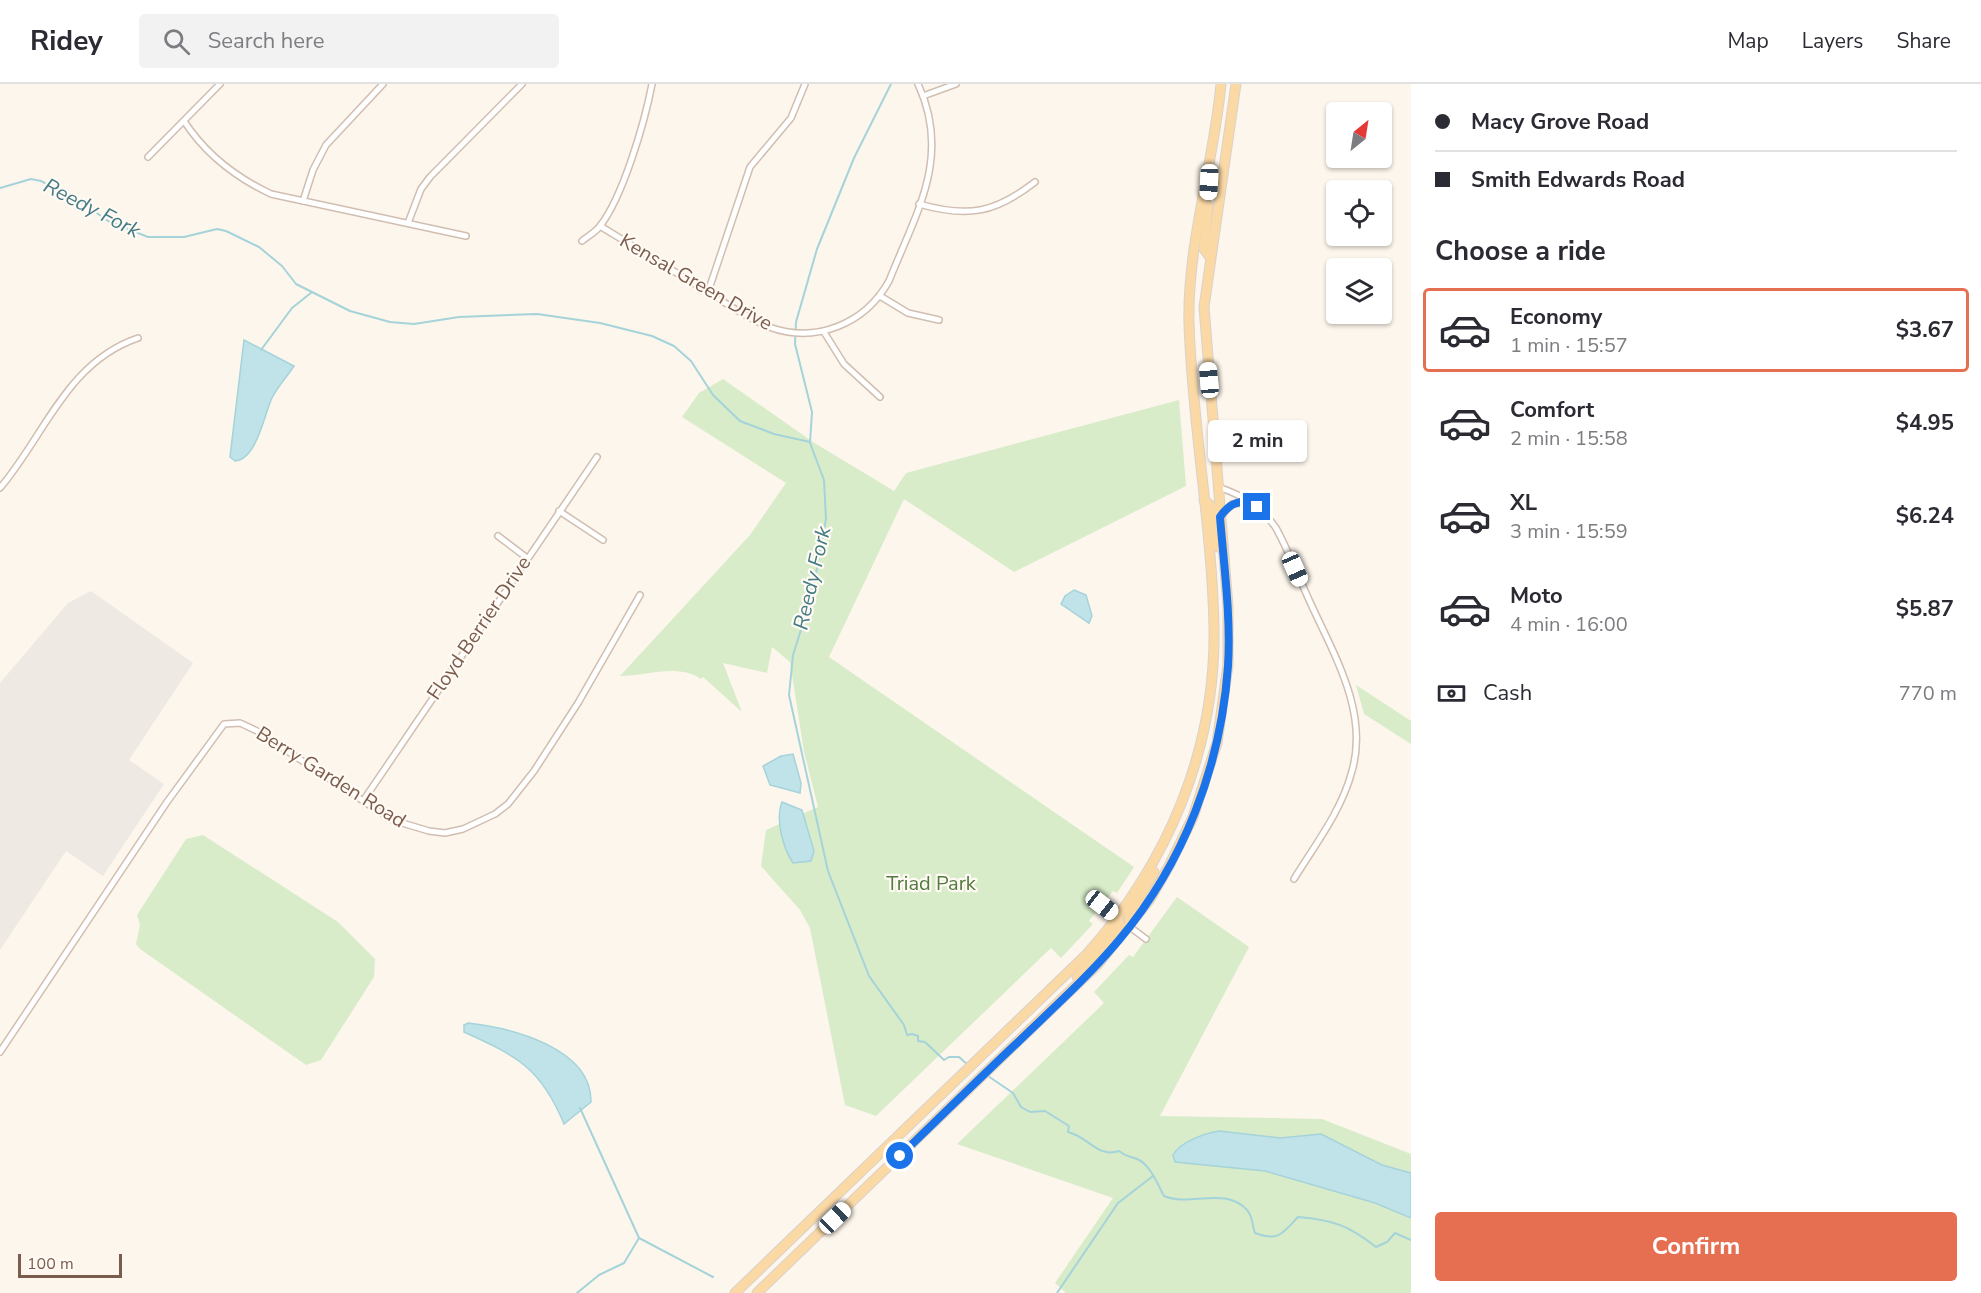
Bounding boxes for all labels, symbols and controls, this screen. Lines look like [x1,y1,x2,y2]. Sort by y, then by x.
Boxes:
search box [139,14,559,68]
text: Ridey [30,22,103,60]
icon: search [160,25,193,58]
text: Search here [208,26,324,56]
text: Map [1727,27,1769,55]
text: Layers [1802,27,1863,55]
text: Share [1896,27,1951,55]
north arrow [1326,102,1392,168]
map controls [1326,102,1392,324]
text: Macy Grove Road [1471,107,1649,137]
car [1199,164,1219,200]
text: Smith Edwards Road [1471,165,1685,195]
water label: Reedy Fork [39,172,146,245]
button: locate [1326,180,1392,246]
street label: Kensal Green Drive [615,227,777,337]
text: Choose a ride [1435,233,1606,270]
button: layers [1326,258,1392,324]
text: Economy [1510,302,1602,332]
icon: car [1438,303,1492,357]
text: $3.67 [1896,315,1954,345]
text: 1 min · 15:57 [1510,332,1628,359]
car [1198,361,1220,399]
text: Comfort [1510,395,1594,425]
icon: car [1438,396,1492,450]
text: $4.95 [1896,408,1954,438]
callout: 2 min [1208,420,1306,462]
text: 2 min · 15:58 [1510,425,1628,452]
text: 2 min [1232,427,1283,454]
text: XL [1510,488,1537,518]
icon: car [1438,489,1492,543]
route end [1243,493,1270,520]
text: $6.24 [1896,501,1954,531]
text: 3 min · 15:59 [1510,518,1628,545]
water label: Reedy Fork [787,523,838,632]
car [1279,549,1311,589]
street label: Floyd Berrier Drive [421,551,537,705]
text: Moto [1510,581,1563,611]
icon: car [1438,582,1492,636]
text: $5.87 [1896,594,1954,624]
text: 4 min · 16:00 [1510,611,1628,638]
icon: cash [1435,677,1468,710]
text: Cash [1483,678,1532,708]
text: 770 m [1899,680,1957,707]
street label: Berry Garden Road [251,720,411,834]
park label: Triad Park [886,870,977,897]
car [1082,887,1122,923]
route start [886,1142,913,1169]
car [816,1199,854,1237]
button: Confirm [1435,1212,1957,1281]
scale bar [18,1251,122,1278]
text: 100 m [27,1253,74,1275]

